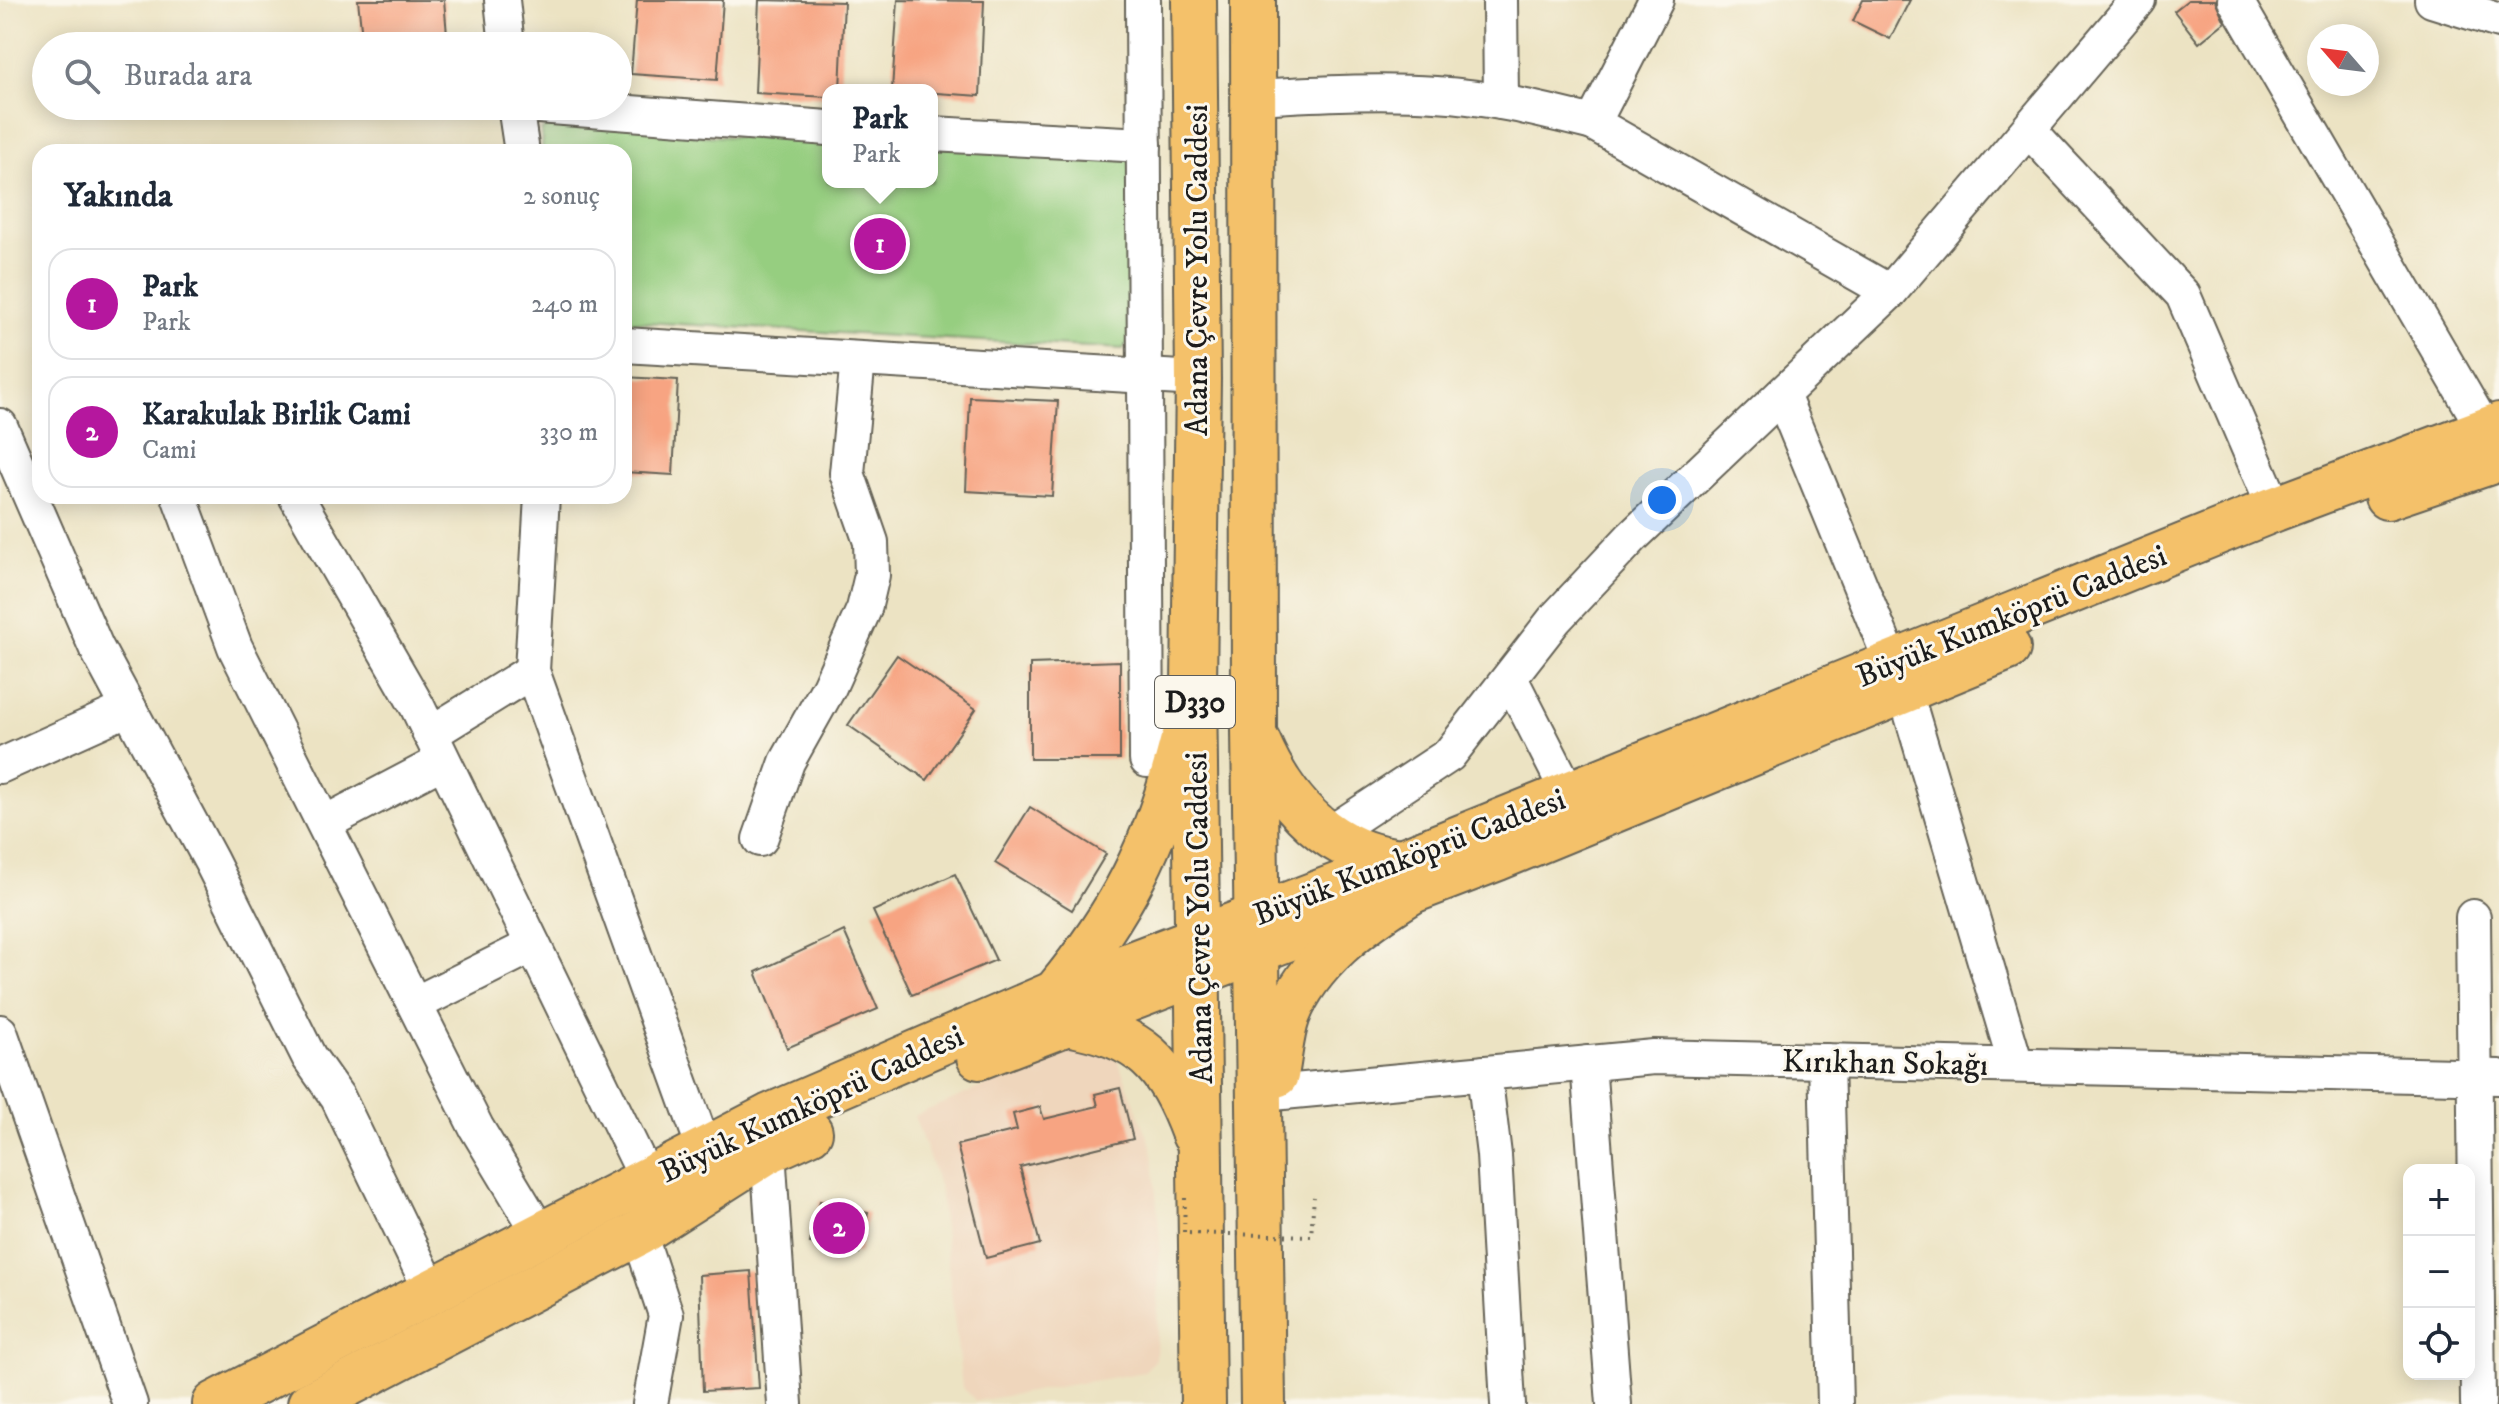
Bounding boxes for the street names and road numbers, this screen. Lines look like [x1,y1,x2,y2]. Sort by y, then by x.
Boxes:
street label: Adana Çevre Yolu Caddesi [1178,104,1218,436]
street label: Büyük Kumköprü Caddesi [1851,536,2173,697]
road number: D330 [1155,676,1235,728]
street label: Adana Çevre Yolu Caddesi [1177,752,1223,1084]
street label: Büyük Kumköprü Caddesi [1248,780,1571,936]
street label: Büyük Kumköprü Caddesi [653,1017,970,1193]
street label: Kırıkhan Sokağı [1782,1042,1988,1086]

